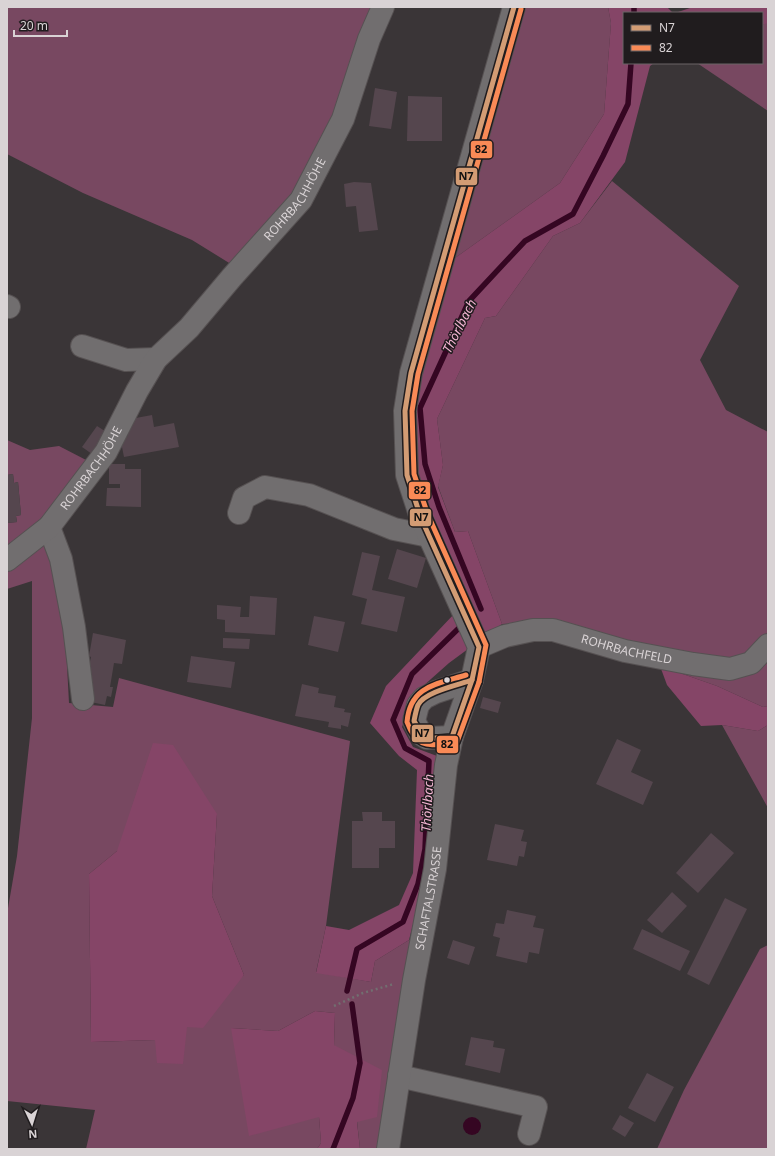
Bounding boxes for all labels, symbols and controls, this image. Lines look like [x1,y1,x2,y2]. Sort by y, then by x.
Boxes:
scale bar [14,12,67,38]
legend [623,12,763,64]
text: 20 m [20,17,48,34]
text: N7 [659,19,675,36]
text: 82 [659,39,673,56]
line badge: 82 [470,140,493,159]
text: 82 [475,141,487,156]
street label: ROHRBACHHÖHE [260,154,330,244]
line badge: N7 [455,167,478,186]
text: N7 [458,168,474,183]
water label: Thörlbach [438,296,480,356]
street label: ROHRBACHHÖHE [56,423,126,513]
line badge: 82 [408,481,431,500]
text: 82 [414,482,426,497]
line badge: N7 [409,508,432,527]
text: N7 [413,509,429,524]
street label: ROHRBACHFELD [579,630,674,668]
unlabelled marker [442,675,452,685]
line badge: N7 [411,724,434,743]
text: N7 [414,725,430,740]
line badge: 82 [436,735,459,754]
text: 82 [441,736,453,751]
water label: Thörlbach [416,773,438,833]
street label: SCHAFTALSTRASSE [411,846,445,952]
north arrow [12,1104,52,1144]
text: N [28,1127,38,1142]

